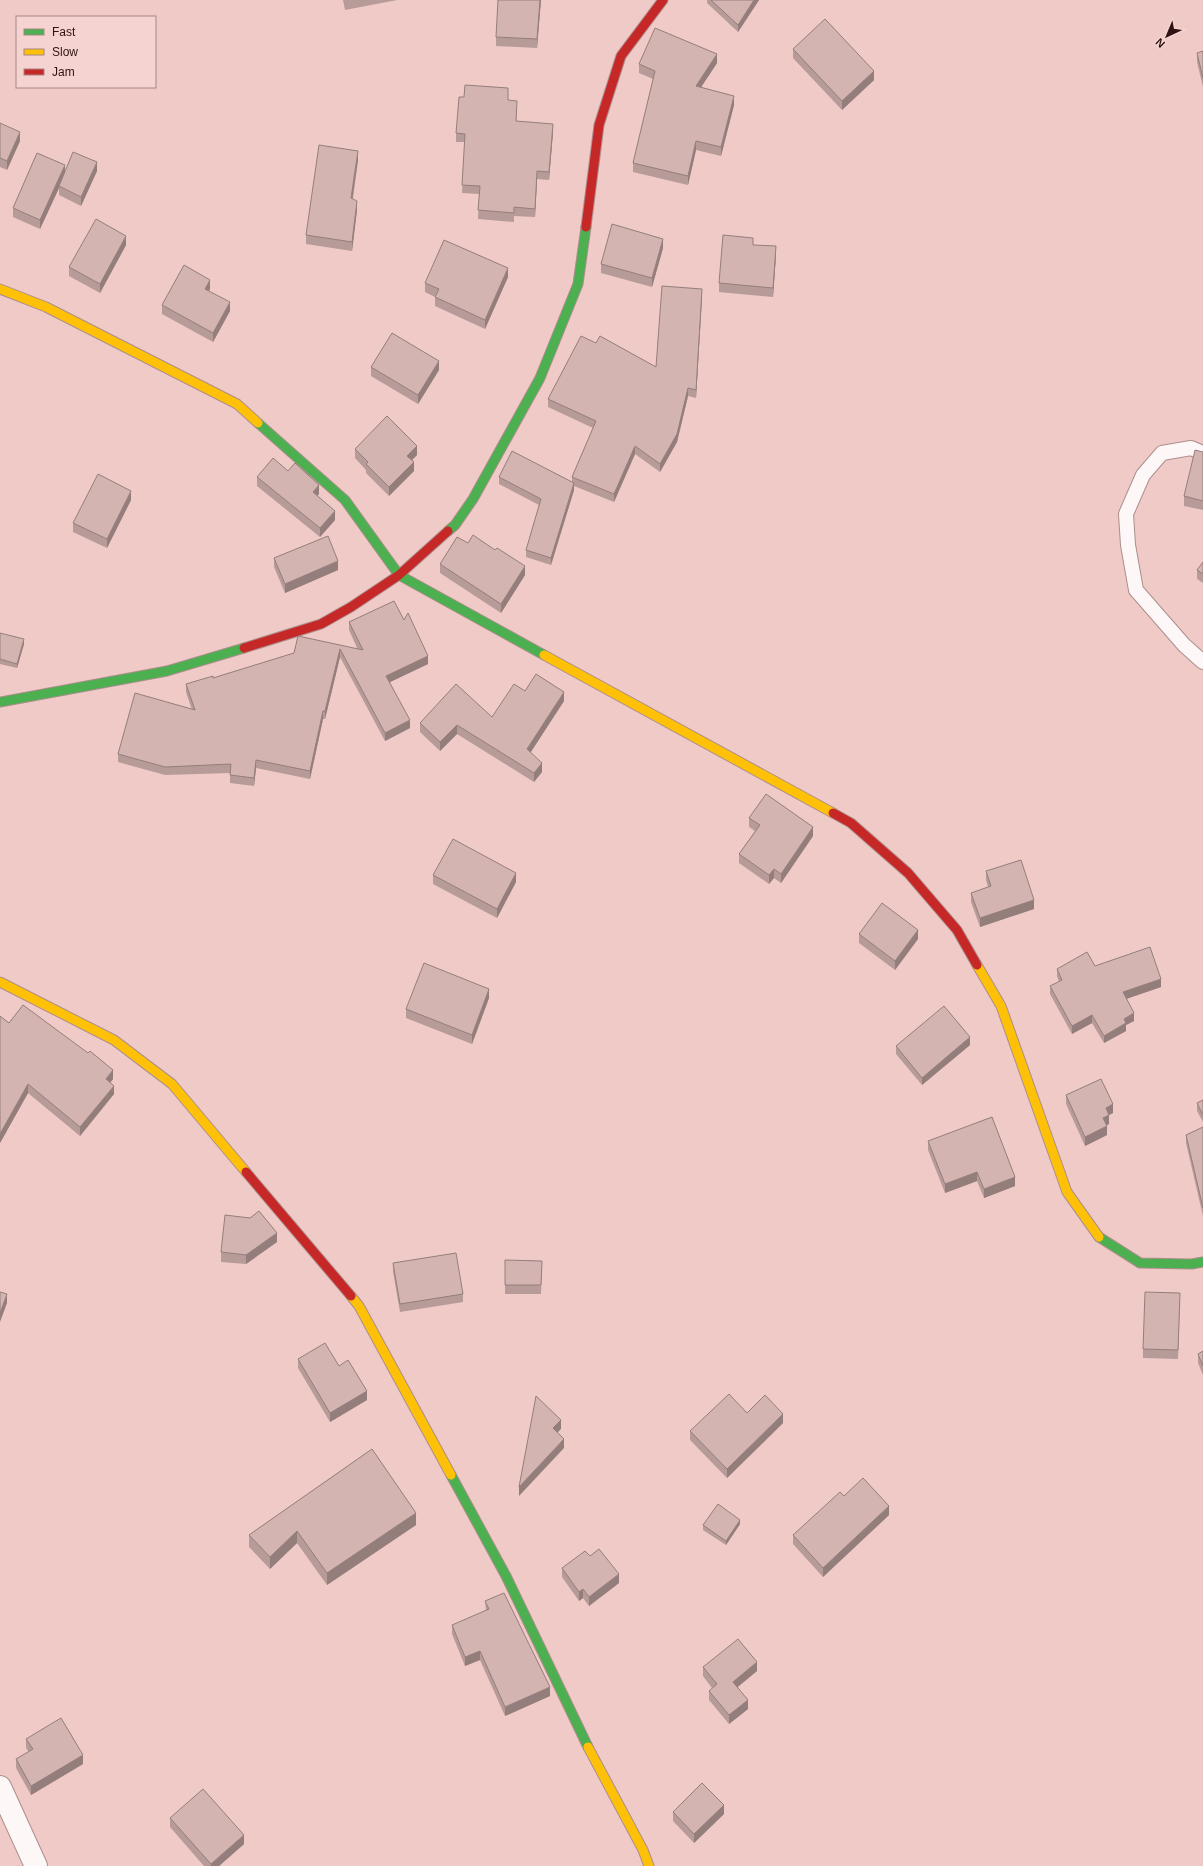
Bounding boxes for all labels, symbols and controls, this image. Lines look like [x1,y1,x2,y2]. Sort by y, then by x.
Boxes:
legend [16,16,156,88]
north arrow [1147,16,1187,56]
text: Fast [52,25,76,39]
text: N [1153,36,1167,50]
text: Slow [52,45,78,59]
text: Jam [52,65,75,79]

